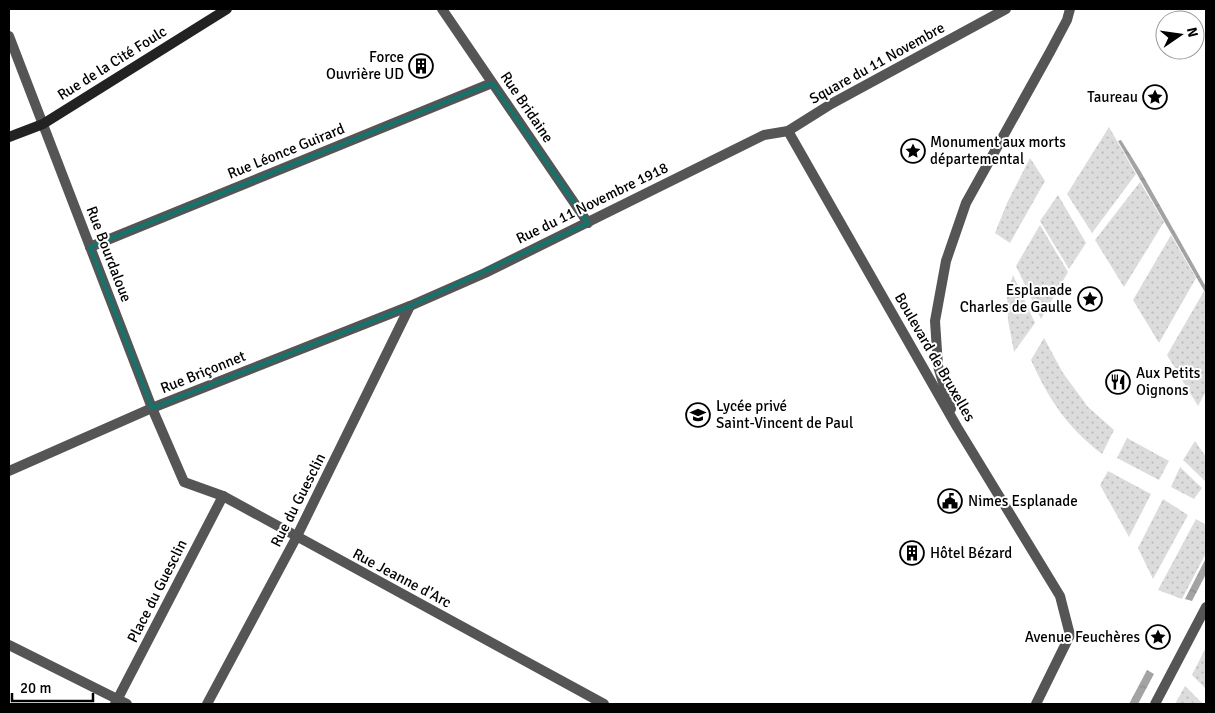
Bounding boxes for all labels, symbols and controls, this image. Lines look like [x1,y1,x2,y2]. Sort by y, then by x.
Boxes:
north arrow [1155,10,1205,60]
street label: Square du 11 Novembre [806,18,948,108]
street label: Rue de la Cité Foulc [54,22,170,104]
text: N [1183,26,1202,39]
place label: Force Ouvrière UD [326,48,404,83]
building icon: Force Ouvrière UD [408,53,434,79]
street label: Rue Bridaine [497,68,557,146]
place icon: Taureau [1142,84,1168,110]
place label: Taureau [1087,88,1138,106]
street label: Rue Léonce Guirard [225,119,347,183]
place label: Monument aux morts départemental [930,133,1066,168]
place icon: Monument aux morts départemental [900,138,926,164]
street label: Rue du 11 Novembre 1918 [513,158,671,248]
street label: Rue Bourdaloue [82,203,136,305]
place label: Esplanade Charles de Gaulle [960,281,1072,316]
place icon: Esplanade Charles de Gaulle [1077,286,1103,312]
street label: Boulevard de Bruxelles [891,289,979,425]
street label: Rue Briçonnet [158,347,248,397]
place label: Aux Petits Oignons [1136,364,1201,399]
restaurant icon: Aux Petits Oignons [1105,369,1131,395]
place label: Lycée privé Saint-Vincent de Paul [716,397,853,432]
school or university icon: Lycée privé Saint-Vincent de Paul [685,402,711,428]
street label: Rue du Guesclin [267,450,329,550]
public building icon: Nimes Esplanade [937,488,963,514]
place label: Nimes Esplanade [968,492,1078,510]
street label: Place du Guesclin [123,536,191,646]
building icon: Hôtel Bézard [899,540,925,566]
street label: Rue Jeanne d'Arc [350,544,454,612]
place label: Hôtel Bézard [930,544,1012,562]
place icon: Avenue Feuchères [1145,624,1171,650]
place label: Avenue Feuchères [1025,628,1140,646]
scale bar [12,670,94,702]
text: 20 m [20,679,51,697]

